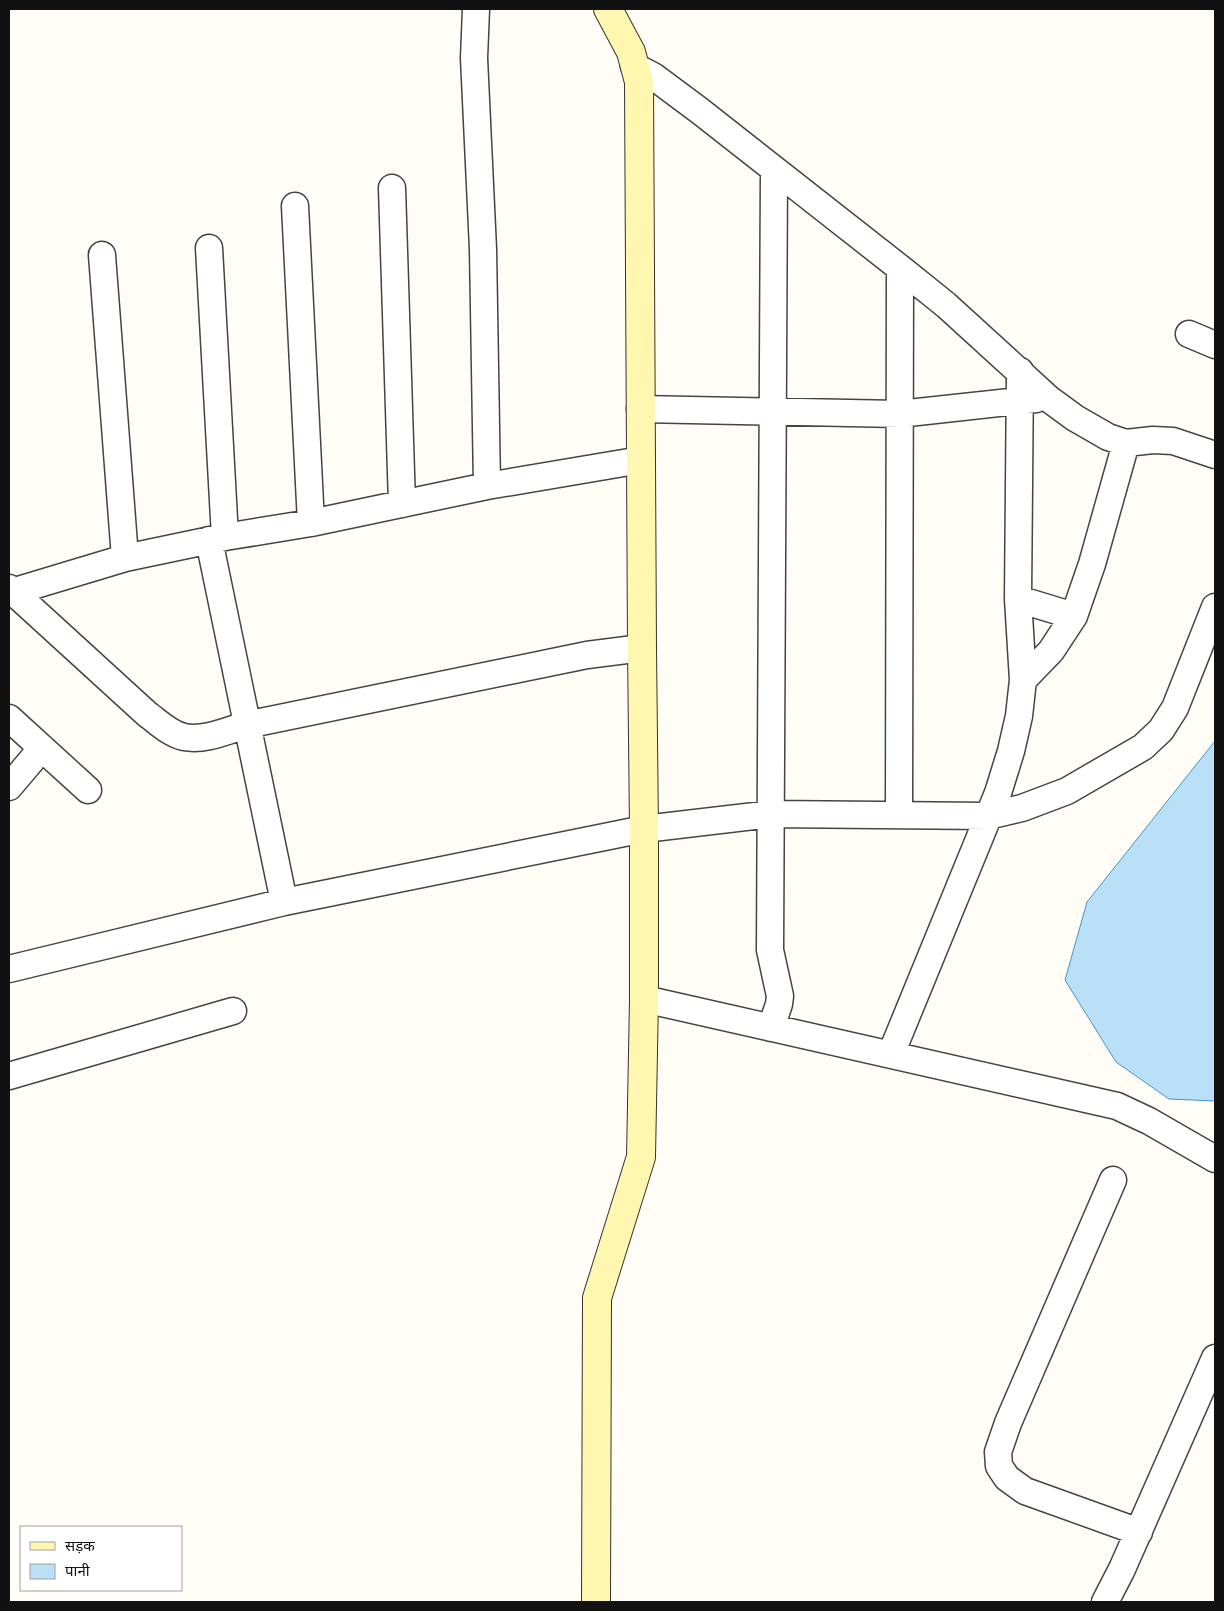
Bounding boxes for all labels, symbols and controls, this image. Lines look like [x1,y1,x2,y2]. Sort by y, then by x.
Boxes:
legend [20,1526,182,1591]
text: सड़क [65,1535,95,1555]
text: पानी [65,1560,91,1580]

